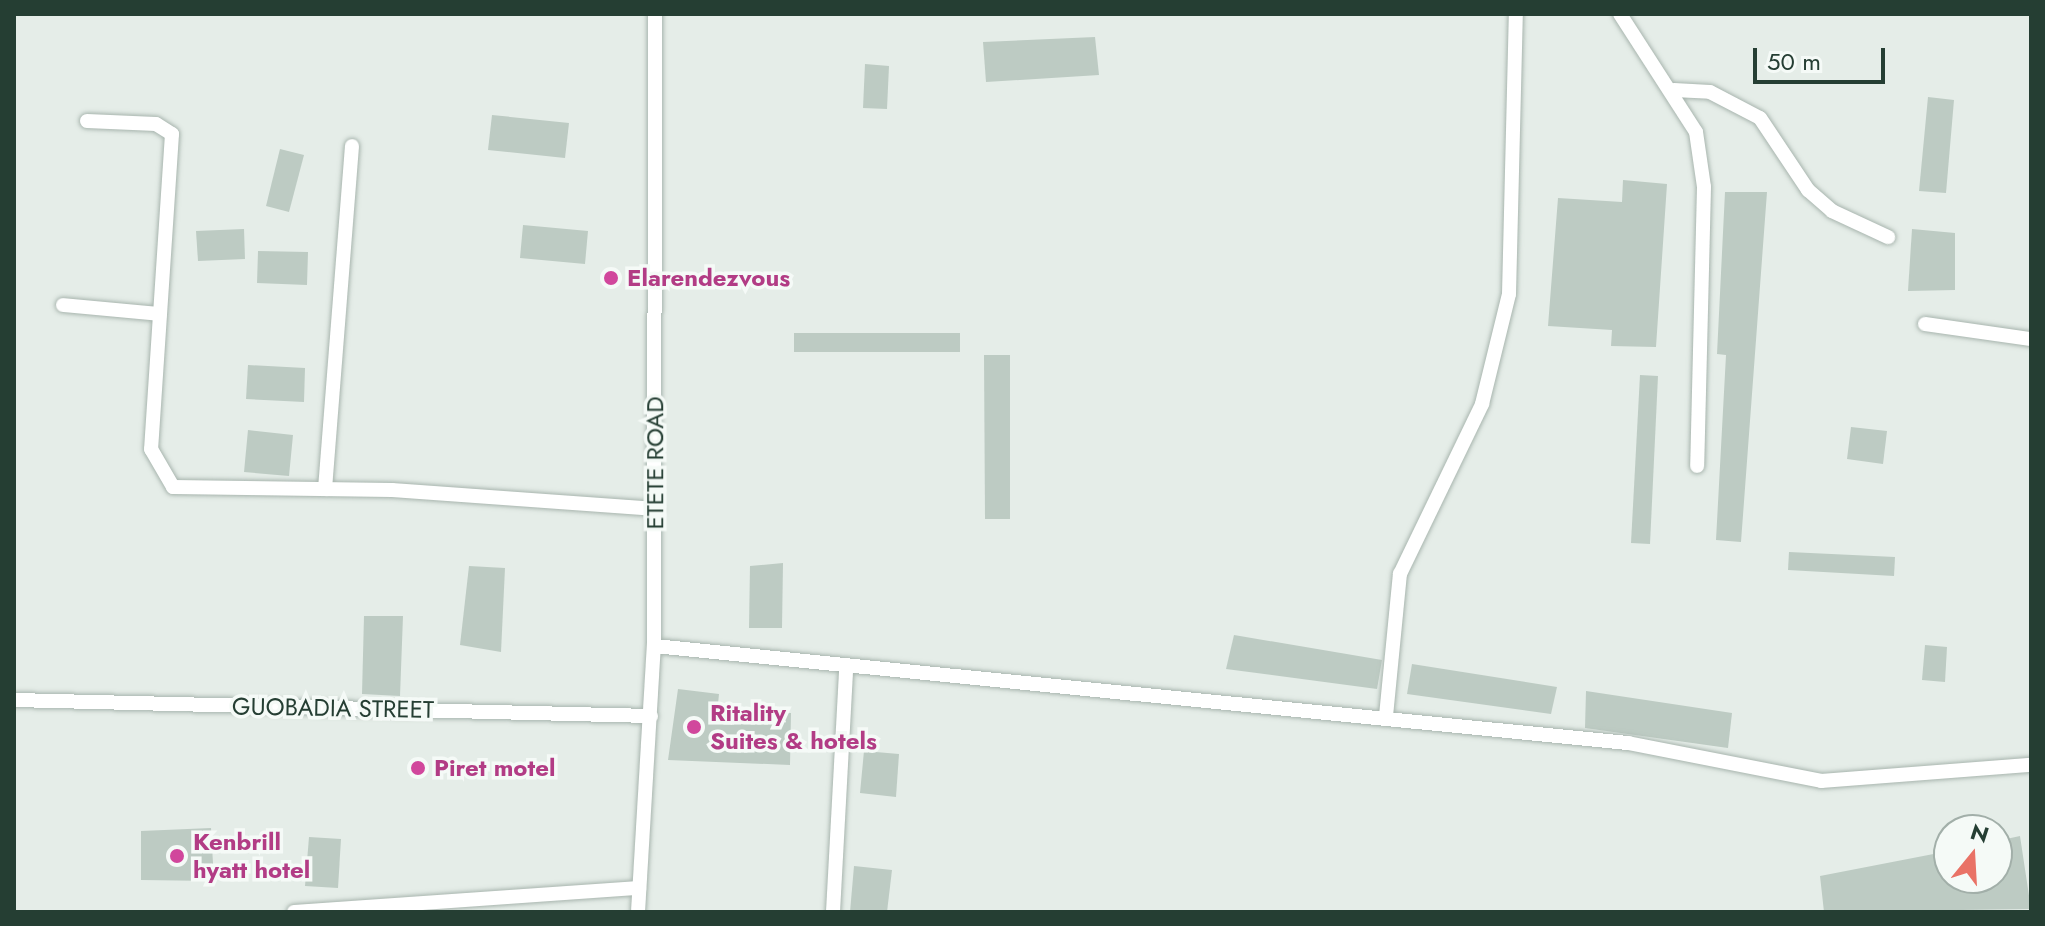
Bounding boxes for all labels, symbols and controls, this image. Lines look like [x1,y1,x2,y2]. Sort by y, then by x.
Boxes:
scale bar [1757,32,1889,82]
text: 50 m [1767,44,1821,79]
place label: Elarendezvous [627,264,790,292]
marker: Elarendezvous [602,269,620,287]
street label: ETETE ROAD [641,397,669,529]
street label: GUOBADIA STREET [232,692,434,724]
place label: Ritality Suites & hotels [710,699,877,755]
marker: Ritality Suites & hotels [685,718,703,736]
place label: Piret motel [434,754,555,782]
marker: Piret motel [409,759,427,777]
north arrow [1933,814,2013,894]
text: N [1967,815,1993,851]
place label: Kenbrill hyatt hotel [193,828,310,884]
marker: Kenbrill hyatt hotel [168,847,186,865]

